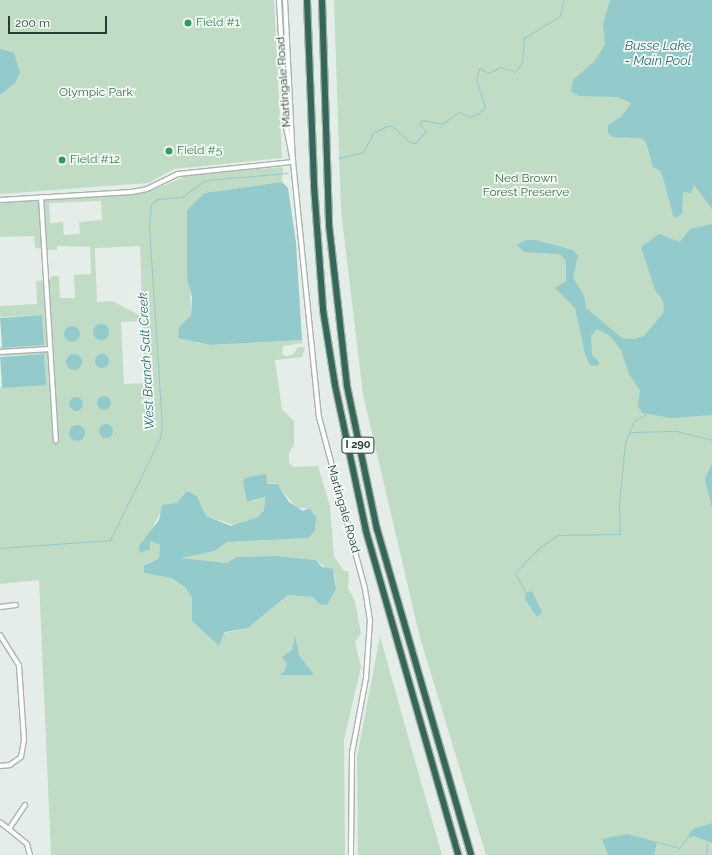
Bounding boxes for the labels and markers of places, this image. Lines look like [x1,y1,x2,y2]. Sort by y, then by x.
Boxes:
place label: Field #1 [196,16,240,30]
marker: Field #1 [183,18,193,28]
place label: Field #5 [177,144,222,158]
marker: Field #5 [164,146,174,156]
place label: Field #12 [70,153,120,167]
marker: Field #12 [57,155,67,165]

